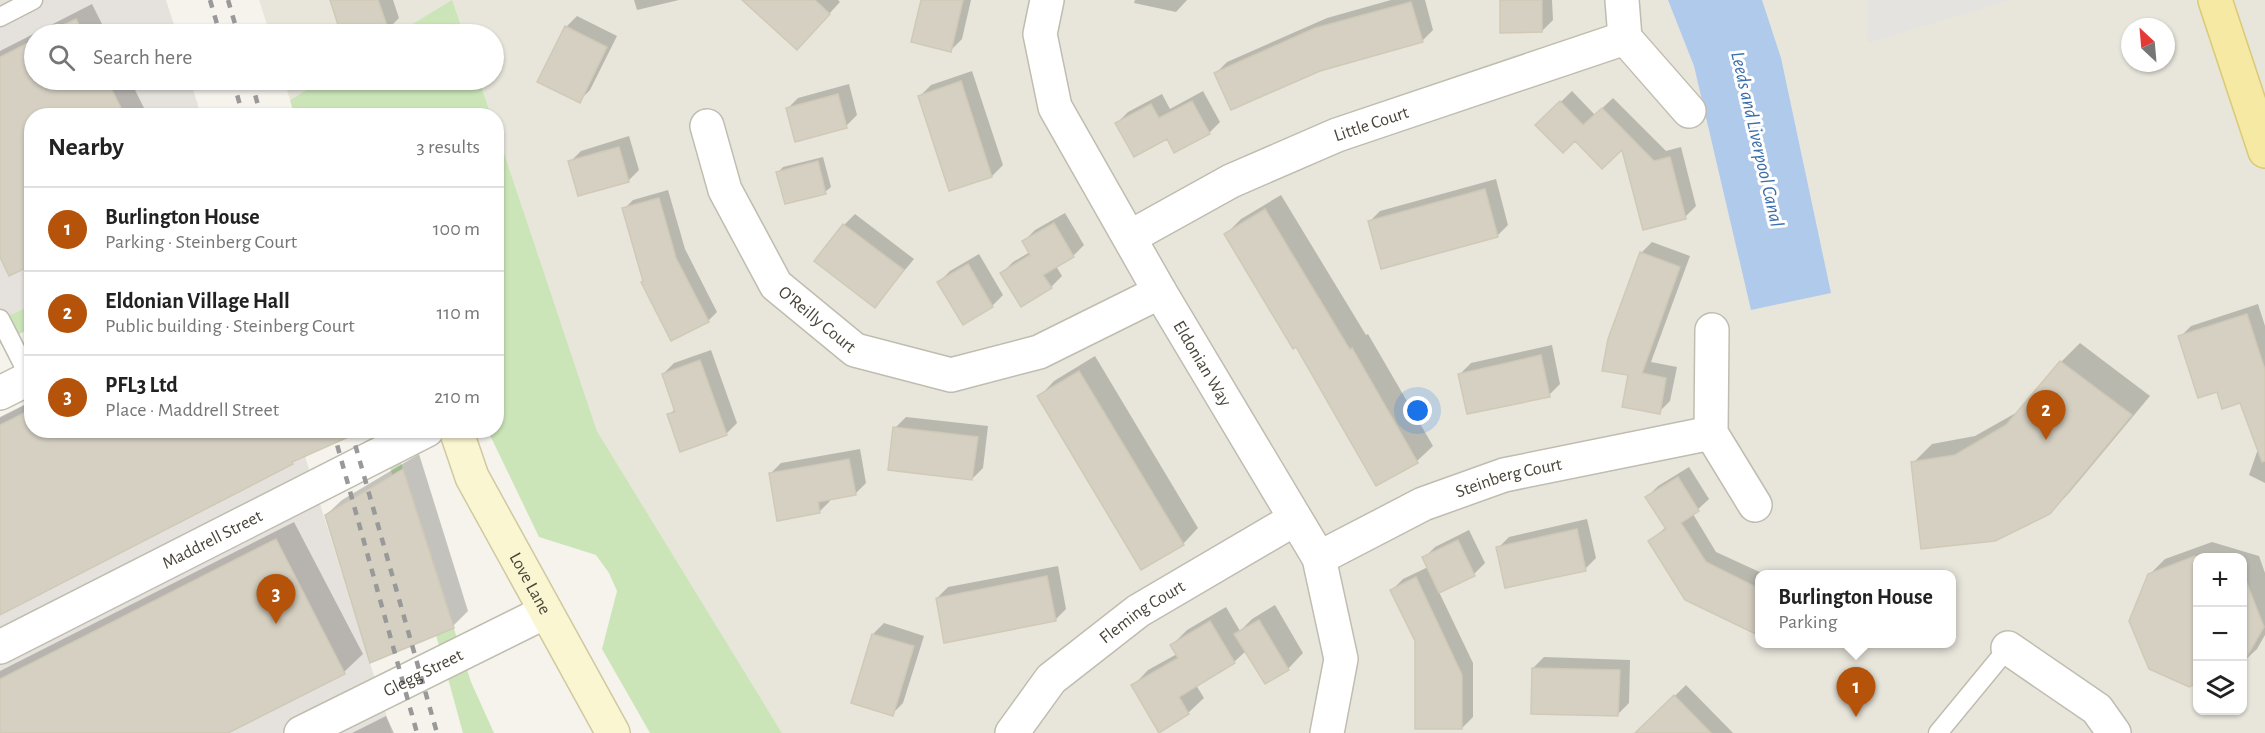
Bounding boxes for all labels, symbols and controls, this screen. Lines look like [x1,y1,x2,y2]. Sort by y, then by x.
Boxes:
north arrow [2121,18,2175,72]
search box [24,24,504,90]
icon: search [45,41,78,74]
text: Search here [93,46,192,68]
water label: Leeds and Liverpool Canal [1727,49,1787,229]
street label: Little Court [1332,103,1411,145]
text: Nearby [48,134,124,160]
text: 3 results [416,137,480,157]
text: Burlington House [105,206,260,228]
text: 1 [64,219,71,239]
text: 100 m [433,219,480,239]
text: Parking · Steinberg Court [105,232,297,252]
street label: O'Reilly Court [775,283,859,357]
text: Eldonian Village Hall [105,290,290,312]
text: 2 [63,303,72,323]
text: 110 m [436,303,480,323]
text: Public building · Steinberg Court [105,316,355,336]
street label: Eldonian Way [1169,318,1234,410]
text: PFL3 Ltd [105,374,178,396]
text: 3 [63,387,72,407]
text: 210 m [434,387,480,407]
pin: 2 [2026,390,2066,440]
your location [1403,396,1432,425]
text: Place · Maddrell Street [105,400,279,420]
street label: Steinberg Court [1453,455,1564,502]
street label: Maddrell Street [160,507,266,573]
street label: Love Lane [505,550,554,618]
map controls [2193,553,2247,715]
button: + [2193,553,2247,607]
popup [1755,570,1956,648]
pin: 3 [256,574,296,624]
street label: Fleming Court [1096,577,1188,647]
text: Burlington House [1778,586,1933,608]
button: − [2193,607,2247,661]
text: Parking [1778,612,1838,632]
street label: Glegg Street [381,646,466,701]
button: layers [2193,661,2247,715]
pin: 1 [1836,668,1876,717]

